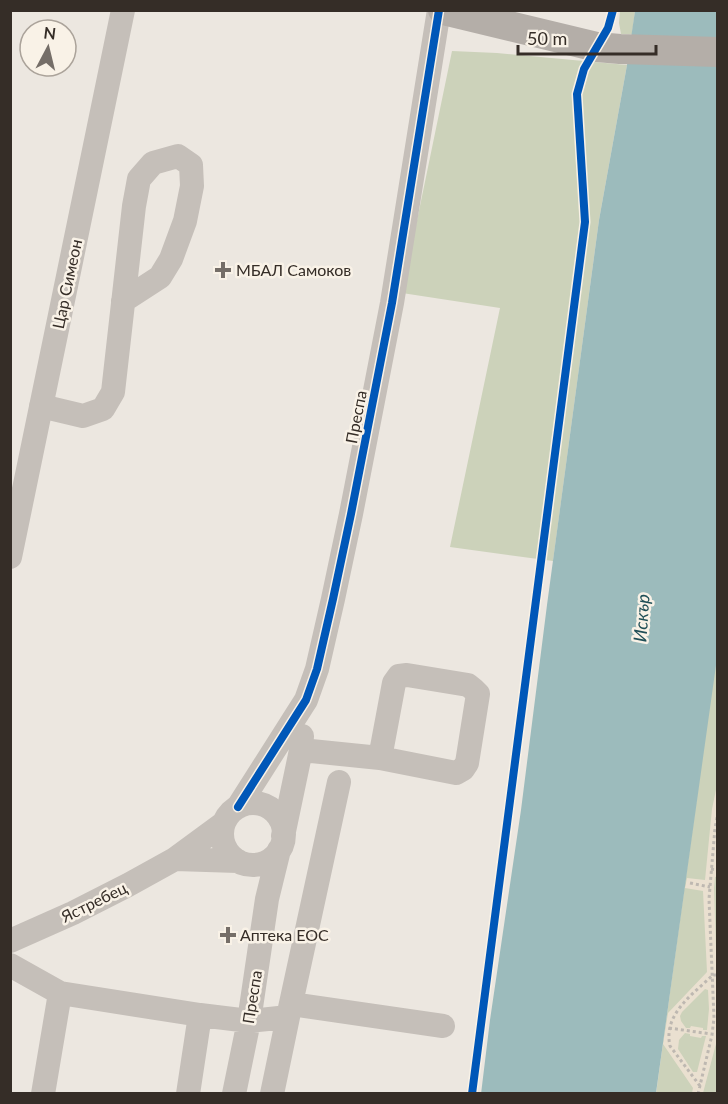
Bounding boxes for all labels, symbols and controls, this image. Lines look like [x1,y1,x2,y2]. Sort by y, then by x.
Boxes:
north arrow [18,18,78,78]
scale bar [518,18,656,56]
text: N [43,22,57,43]
text: 50 m [527,27,567,49]
street label: Цар Симеон [48,237,85,330]
place label: МБАЛ Самоков [236,260,351,279]
marker: МБАЛ Самоков [214,261,232,279]
street label: Преспа [341,389,370,445]
water label: Искър [628,593,654,643]
street label: Ястребец [57,877,130,926]
place label: Аптека ЕОС [240,925,329,944]
marker: Аптека ЕОС [221,928,235,942]
street label: Преспа [238,969,265,1025]

